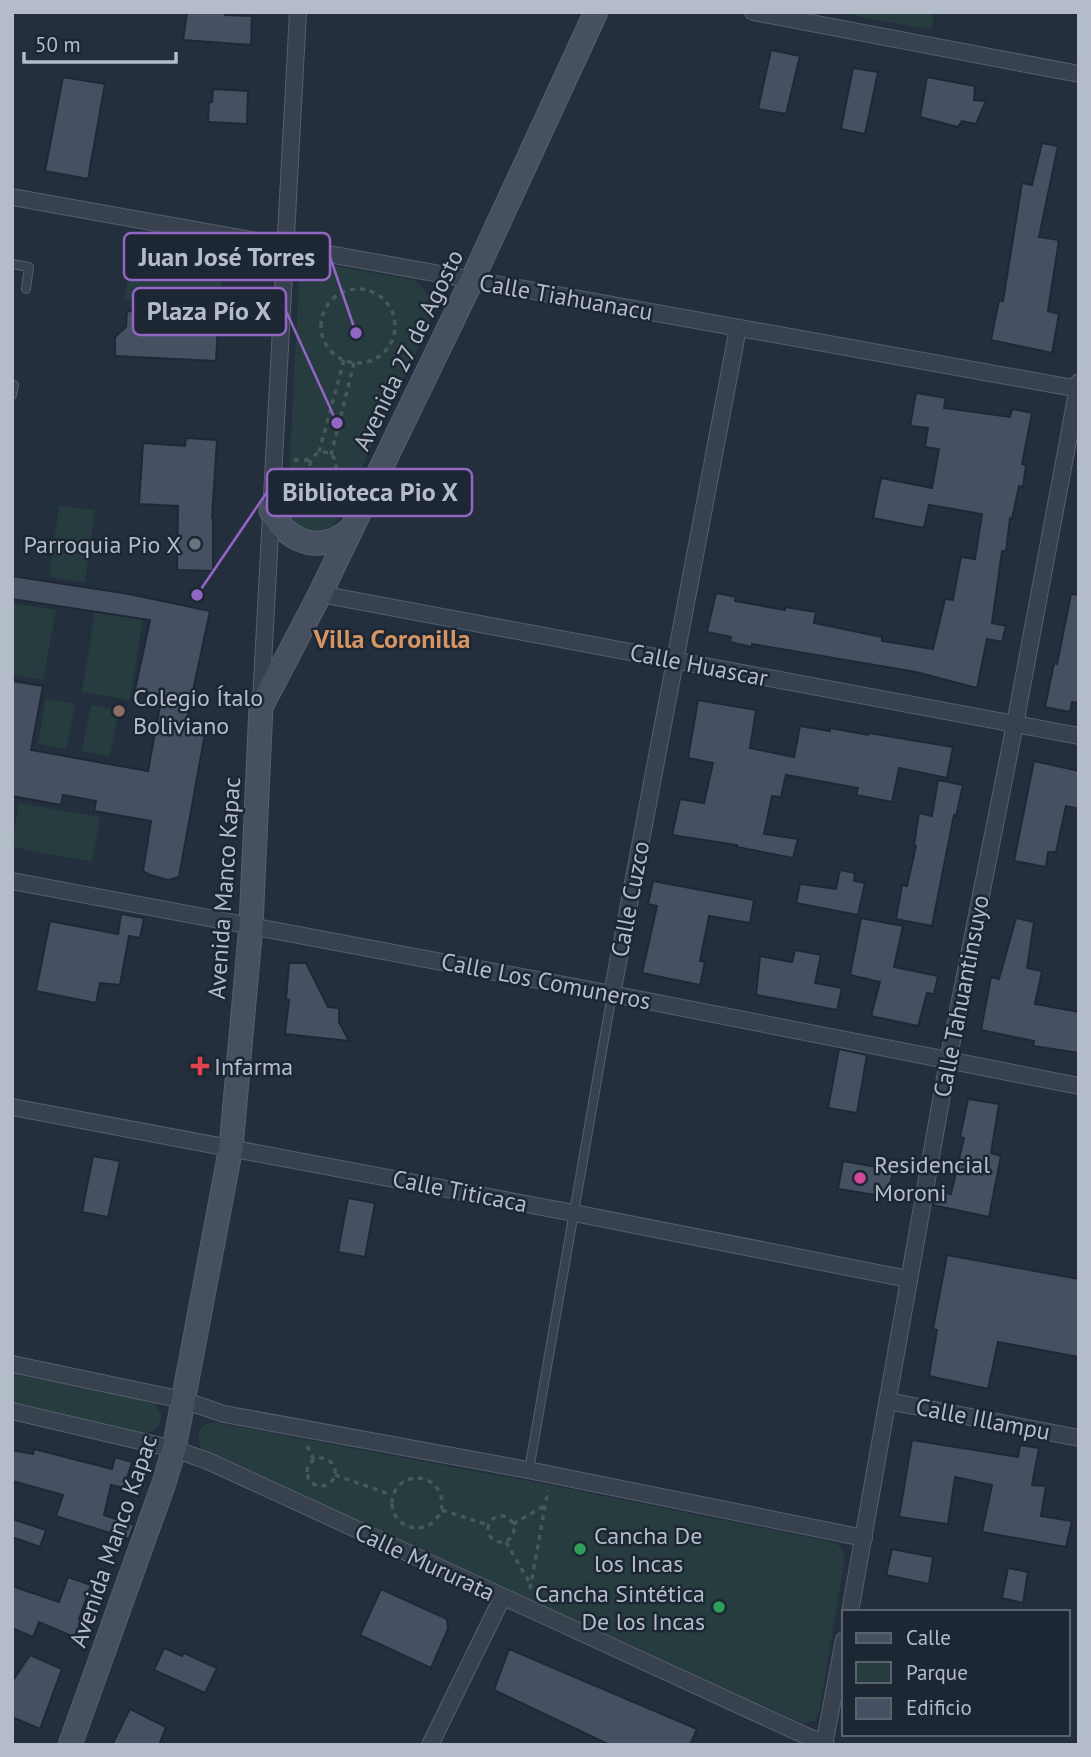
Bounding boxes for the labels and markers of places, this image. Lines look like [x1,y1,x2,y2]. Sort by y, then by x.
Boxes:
callout: Juan José Torres [124,233,330,280]
callout: Plaza Pío X [133,288,286,335]
callout: Biblioteca Pio X [267,469,472,516]
place label: Parroquia Pio X [24,529,181,560]
marker: Parroquia Pio X [187,536,203,552]
place label: Colegio Ítalo Boliviano [133,682,263,741]
marker: Colegio Ítalo Boliviano [111,703,127,719]
place label: Infarma [214,1051,293,1082]
marker: Infarma [192,1058,208,1074]
place label: Residencial Moroni [874,1149,990,1208]
marker: Residencial Moroni [852,1170,868,1186]
place label: Cancha De los Incas [594,1520,702,1579]
marker: Cancha De los Incas [572,1541,588,1557]
place label: Cancha Sintética De los Incas [535,1578,705,1637]
marker: Cancha Sintética De los Incas [711,1599,727,1615]

